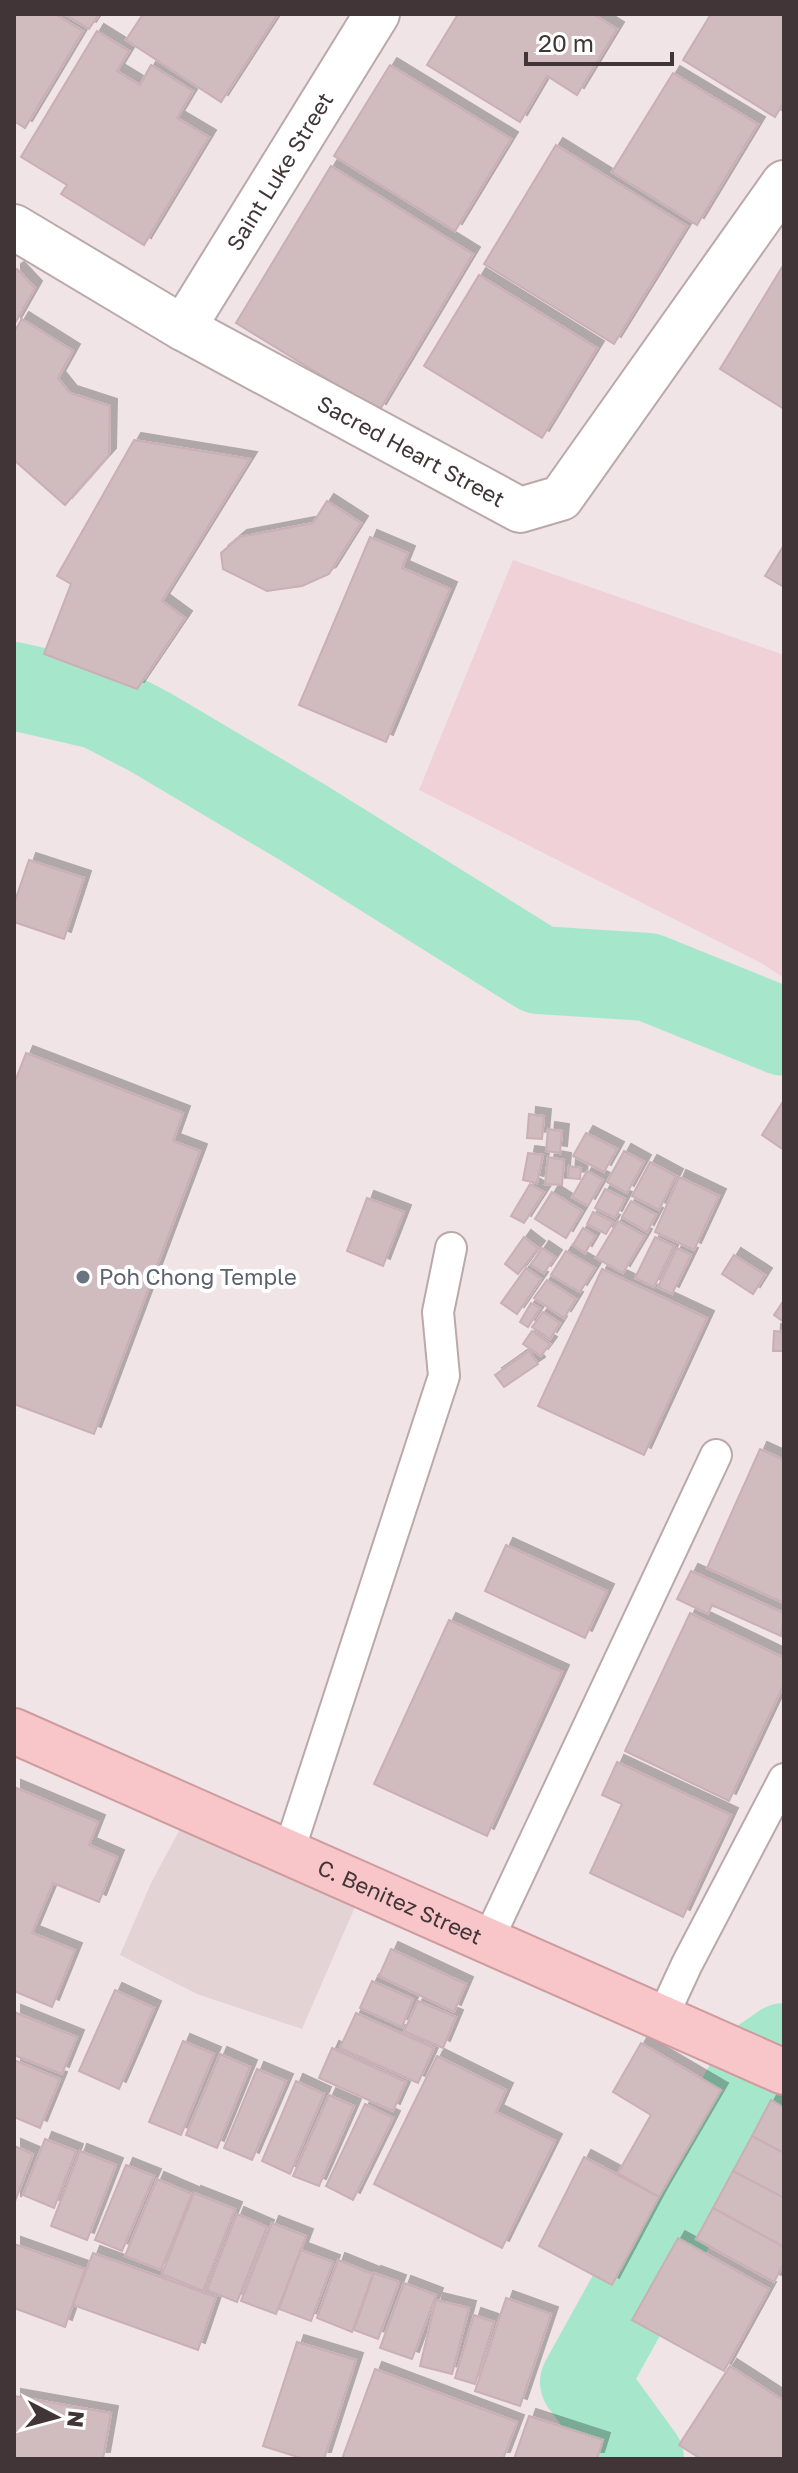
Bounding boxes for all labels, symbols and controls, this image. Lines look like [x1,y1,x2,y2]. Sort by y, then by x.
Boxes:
scale bar [526,16,672,66]
text: 20 m [538,28,594,57]
street label: Saint Luke Street [220,87,338,255]
street label: Sacred Heart Street [313,389,510,512]
place label: Poh Chong Temple [99,1263,297,1290]
marker: Poh Chong Temple [74,1268,92,1286]
street label: C. Benitez Street [314,1853,486,1950]
north arrow [16,2377,96,2457]
text: N [62,2409,91,2429]

